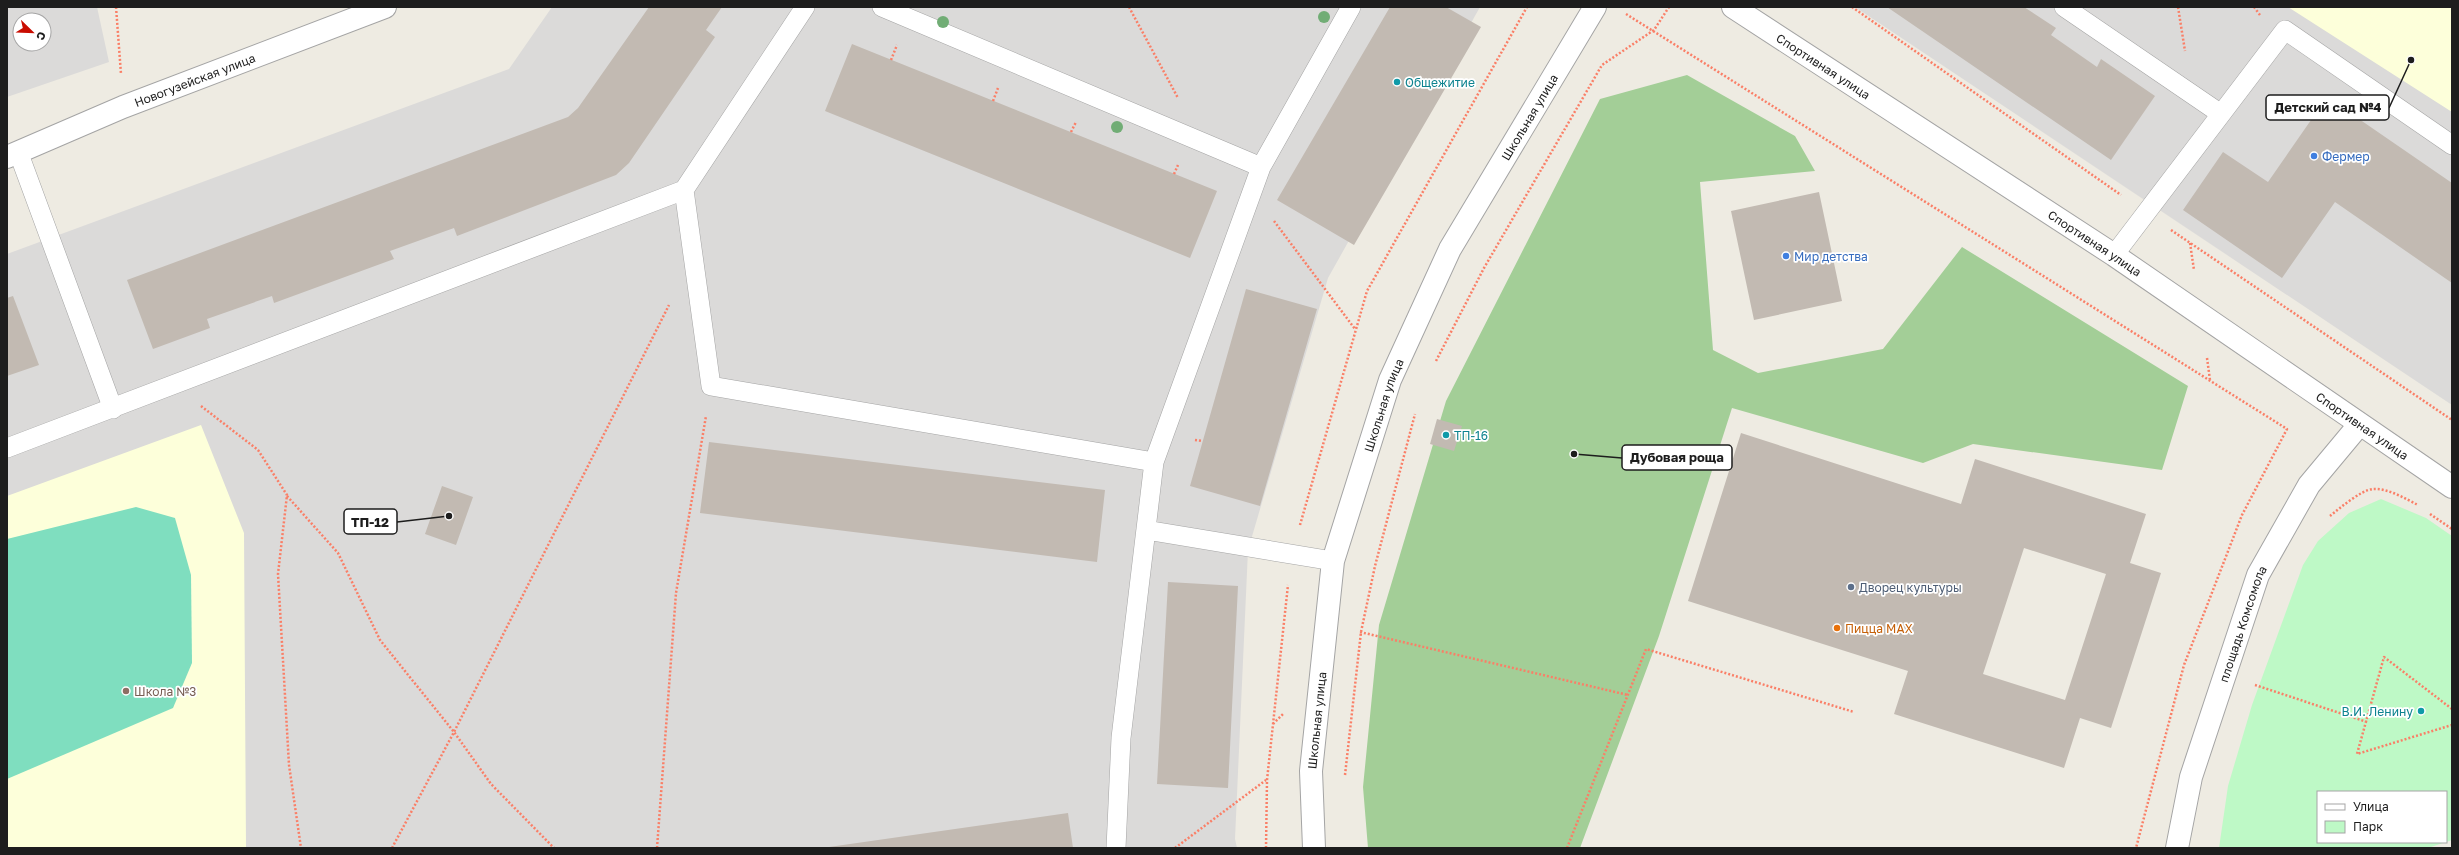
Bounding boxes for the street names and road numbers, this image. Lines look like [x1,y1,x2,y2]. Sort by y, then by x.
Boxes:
street label: Спортивная улица [1774,30,1873,102]
street label: Новогузейская улица [132,50,257,110]
street label: Школьная улица [1498,71,1561,163]
street label: Спортивная улица [2045,207,2145,279]
street label: Школьная улица [1360,356,1406,454]
street label: Спортивная улица [2313,389,2412,463]
street label: площадь Комсомола [2216,563,2269,684]
street label: Школьная улица [1304,671,1329,770]

